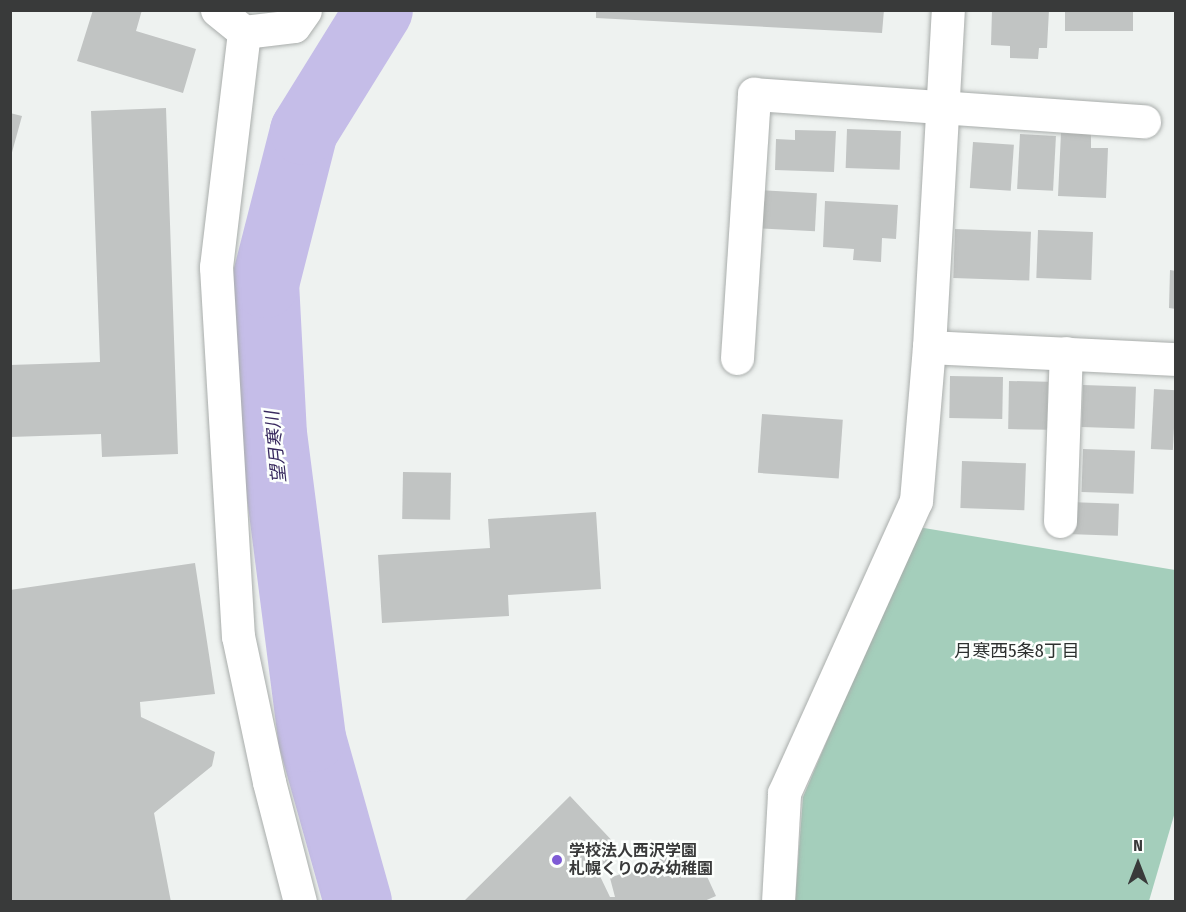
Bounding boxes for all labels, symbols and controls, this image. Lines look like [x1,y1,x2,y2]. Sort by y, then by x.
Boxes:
water label: 望月寒川 [261,410,291,484]
district label: 月寒西5条8丁目 [954,640,1080,662]
north arrow [1108,834,1168,894]
text: N [1133,836,1143,855]
place label: 学校法人西沢学園 札幌くりのみ幼稚園 [569,841,713,879]
marker: 学校法人西沢学園 札幌くりのみ幼稚園 [550,853,564,867]

